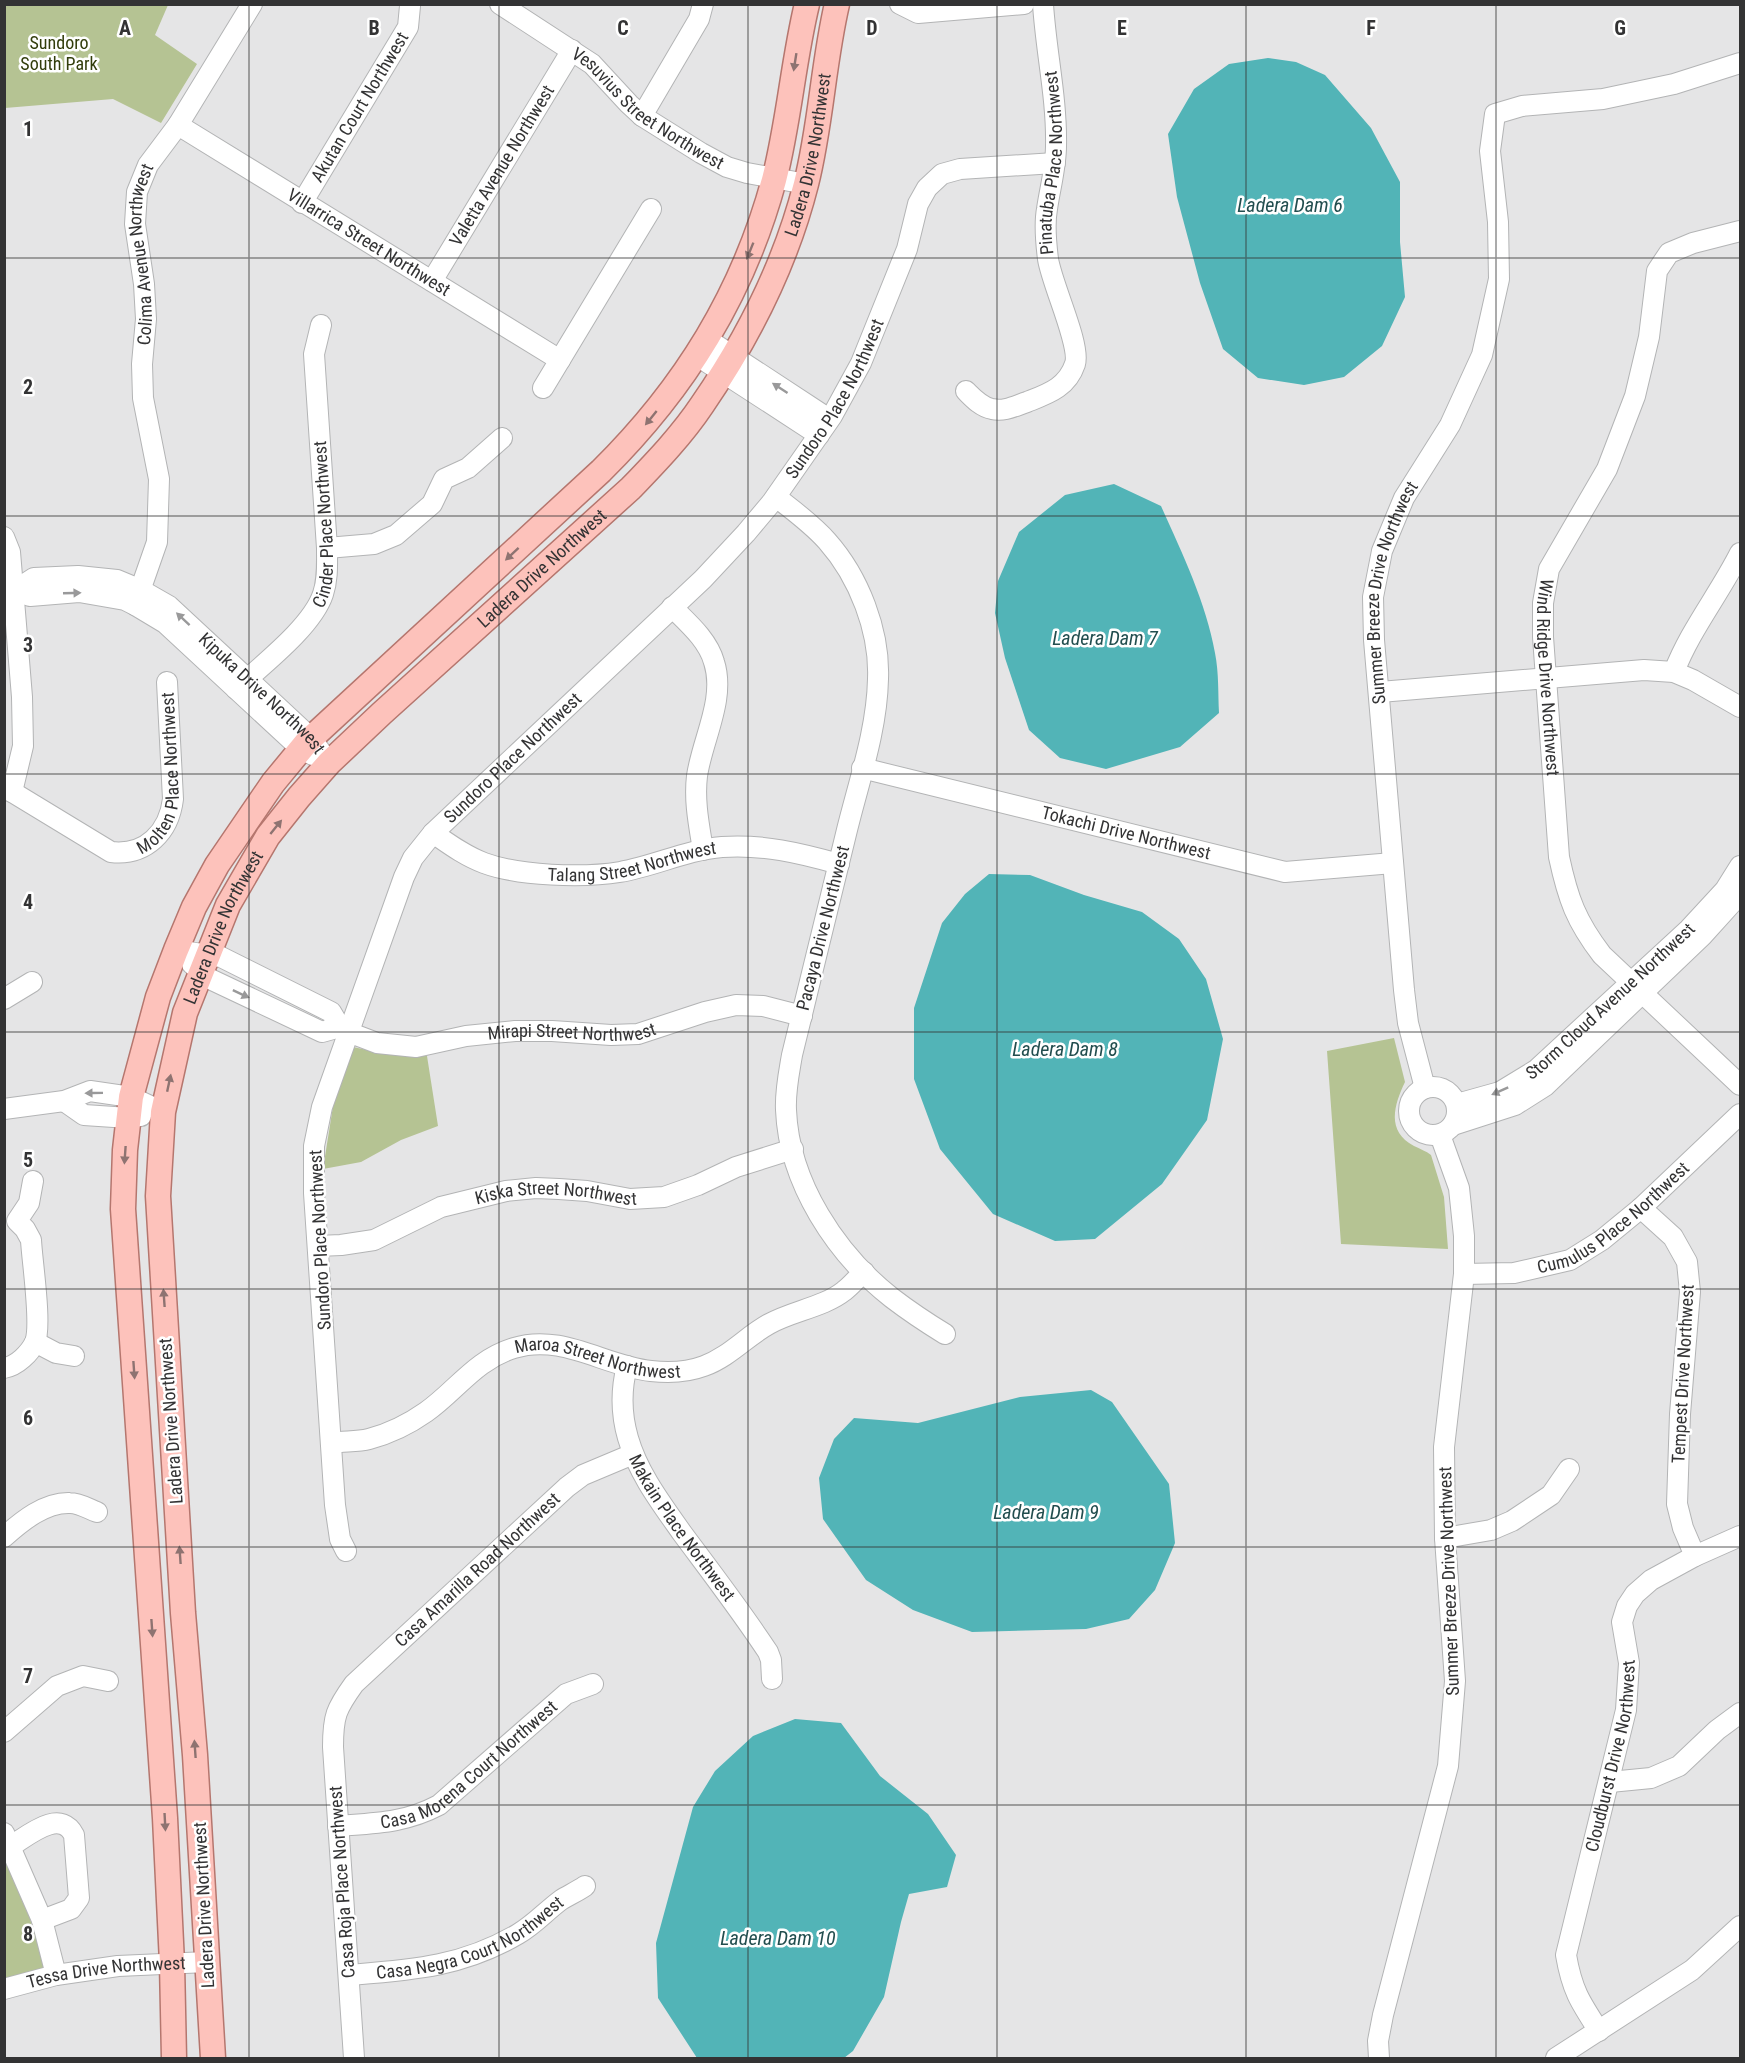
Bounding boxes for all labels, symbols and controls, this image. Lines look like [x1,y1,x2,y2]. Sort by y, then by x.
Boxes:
text: A [119,16,131,40]
text: B [368,16,380,40]
text: C [617,16,629,40]
text: D [866,16,878,40]
text: E [1117,16,1127,40]
text: F [1366,16,1376,40]
text: G [1614,16,1626,40]
street label: Akutan Court Northwest [306,28,413,186]
park label: Sundoro South Park [20,32,98,74]
street label: Vesuvius Street Northwest [568,43,728,173]
one-way arrow [790,52,799,71]
street label: Pinatuba Place Northwest [1034,70,1066,256]
street label: Ladera Drive Northwest [780,72,835,239]
street label: Valetta Avenue Northwest [445,81,558,249]
text: 1 [23,117,33,141]
street label: Colima Avenue Northwest [124,160,157,346]
street label: Villarrica Street Northwest [284,184,454,300]
water label: Ladera Dam 6 [1237,193,1343,217]
one-way arrow [745,242,754,260]
street label: Sundoro Place Northwest [781,316,888,482]
text: 2 [23,375,33,399]
one-way arrow [772,383,788,394]
one-way arrow [645,410,658,425]
street label: Cinder Place Northwest [308,440,337,611]
street label: Summer Breeze Drive Northwest [1362,477,1422,705]
street label: Ladera Drive Northwest [473,504,610,632]
one-way arrow [504,547,519,561]
street label: Wind Ridge Drive Northwest [1533,577,1564,777]
one-way arrow [62,589,81,598]
one-way arrow [176,613,191,626]
water label: Ladera Dam 7 [1052,626,1159,650]
street label: Kipuka Drive Northwest [195,628,330,758]
text: 3 [23,633,33,657]
street label: Sundoro Place Northwest [439,688,585,827]
street label: Molten Place Northwest [133,692,183,858]
street label: Tokachi Drive Northwest [1039,802,1213,863]
one-way arrow [269,819,282,835]
street label: Talang Street Northwest [547,837,717,885]
street label: Pacaya Drive Northwest [792,843,853,1013]
street label: Ladera Drive Northwest [179,847,267,1007]
text: 4 [23,890,33,914]
street label: Storm Cloud Avenue Northwest [1522,919,1699,1084]
one-way arrow [232,989,249,998]
street label: Mirapi Street Northwest [486,1018,658,1045]
water label: Ladera Dam 8 [1012,1037,1118,1061]
one-way arrow [165,1073,175,1092]
one-way arrow [1492,1086,1509,1095]
one-way arrow [84,1088,103,1098]
one-way arrow [121,1145,130,1164]
text: 5 [23,1148,33,1172]
street label: Sundoro Place Northwest [304,1149,335,1331]
street label: Cumulus Place Northwest [1535,1157,1693,1277]
street label: Kiska Street Northwest [473,1177,637,1209]
street label: Tempest Drive Northwest [1667,1284,1698,1464]
one-way arrow [159,1288,168,1307]
street label: Maroa Street Northwest [513,1333,681,1382]
street label: Ladera Drive Northwest [154,1337,187,1505]
one-way arrow [129,1361,139,1380]
text: 6 [23,1406,33,1430]
street label: Makain Place Northwest [625,1451,740,1605]
street label: Summer Breeze Drive Northwest [1434,1466,1463,1696]
street label: Casa Amarilla Road Northwest [390,1488,564,1651]
water label: Ladera Dam 9 [993,1500,1099,1524]
one-way arrow [175,1545,184,1564]
one-way arrow [147,1618,156,1637]
street label: Cloudburst Drive Northwest [1581,1659,1639,1854]
text: 7 [23,1664,33,1688]
street label: Casa Morena Court Northwest [379,1696,561,1832]
one-way arrow [190,1739,199,1758]
street label: Casa Roja Place Northwest [324,1785,359,1979]
one-way arrow [160,1813,170,1832]
street label: Ladera Drive Northwest [189,1821,218,1989]
street label: Casa Negra Court Northwest [375,1891,567,1983]
text: 8 [23,1922,33,1946]
water label: Ladera Dam 10 [720,1926,836,1950]
street label: Tessa Drive Northwest [24,1952,186,1992]

